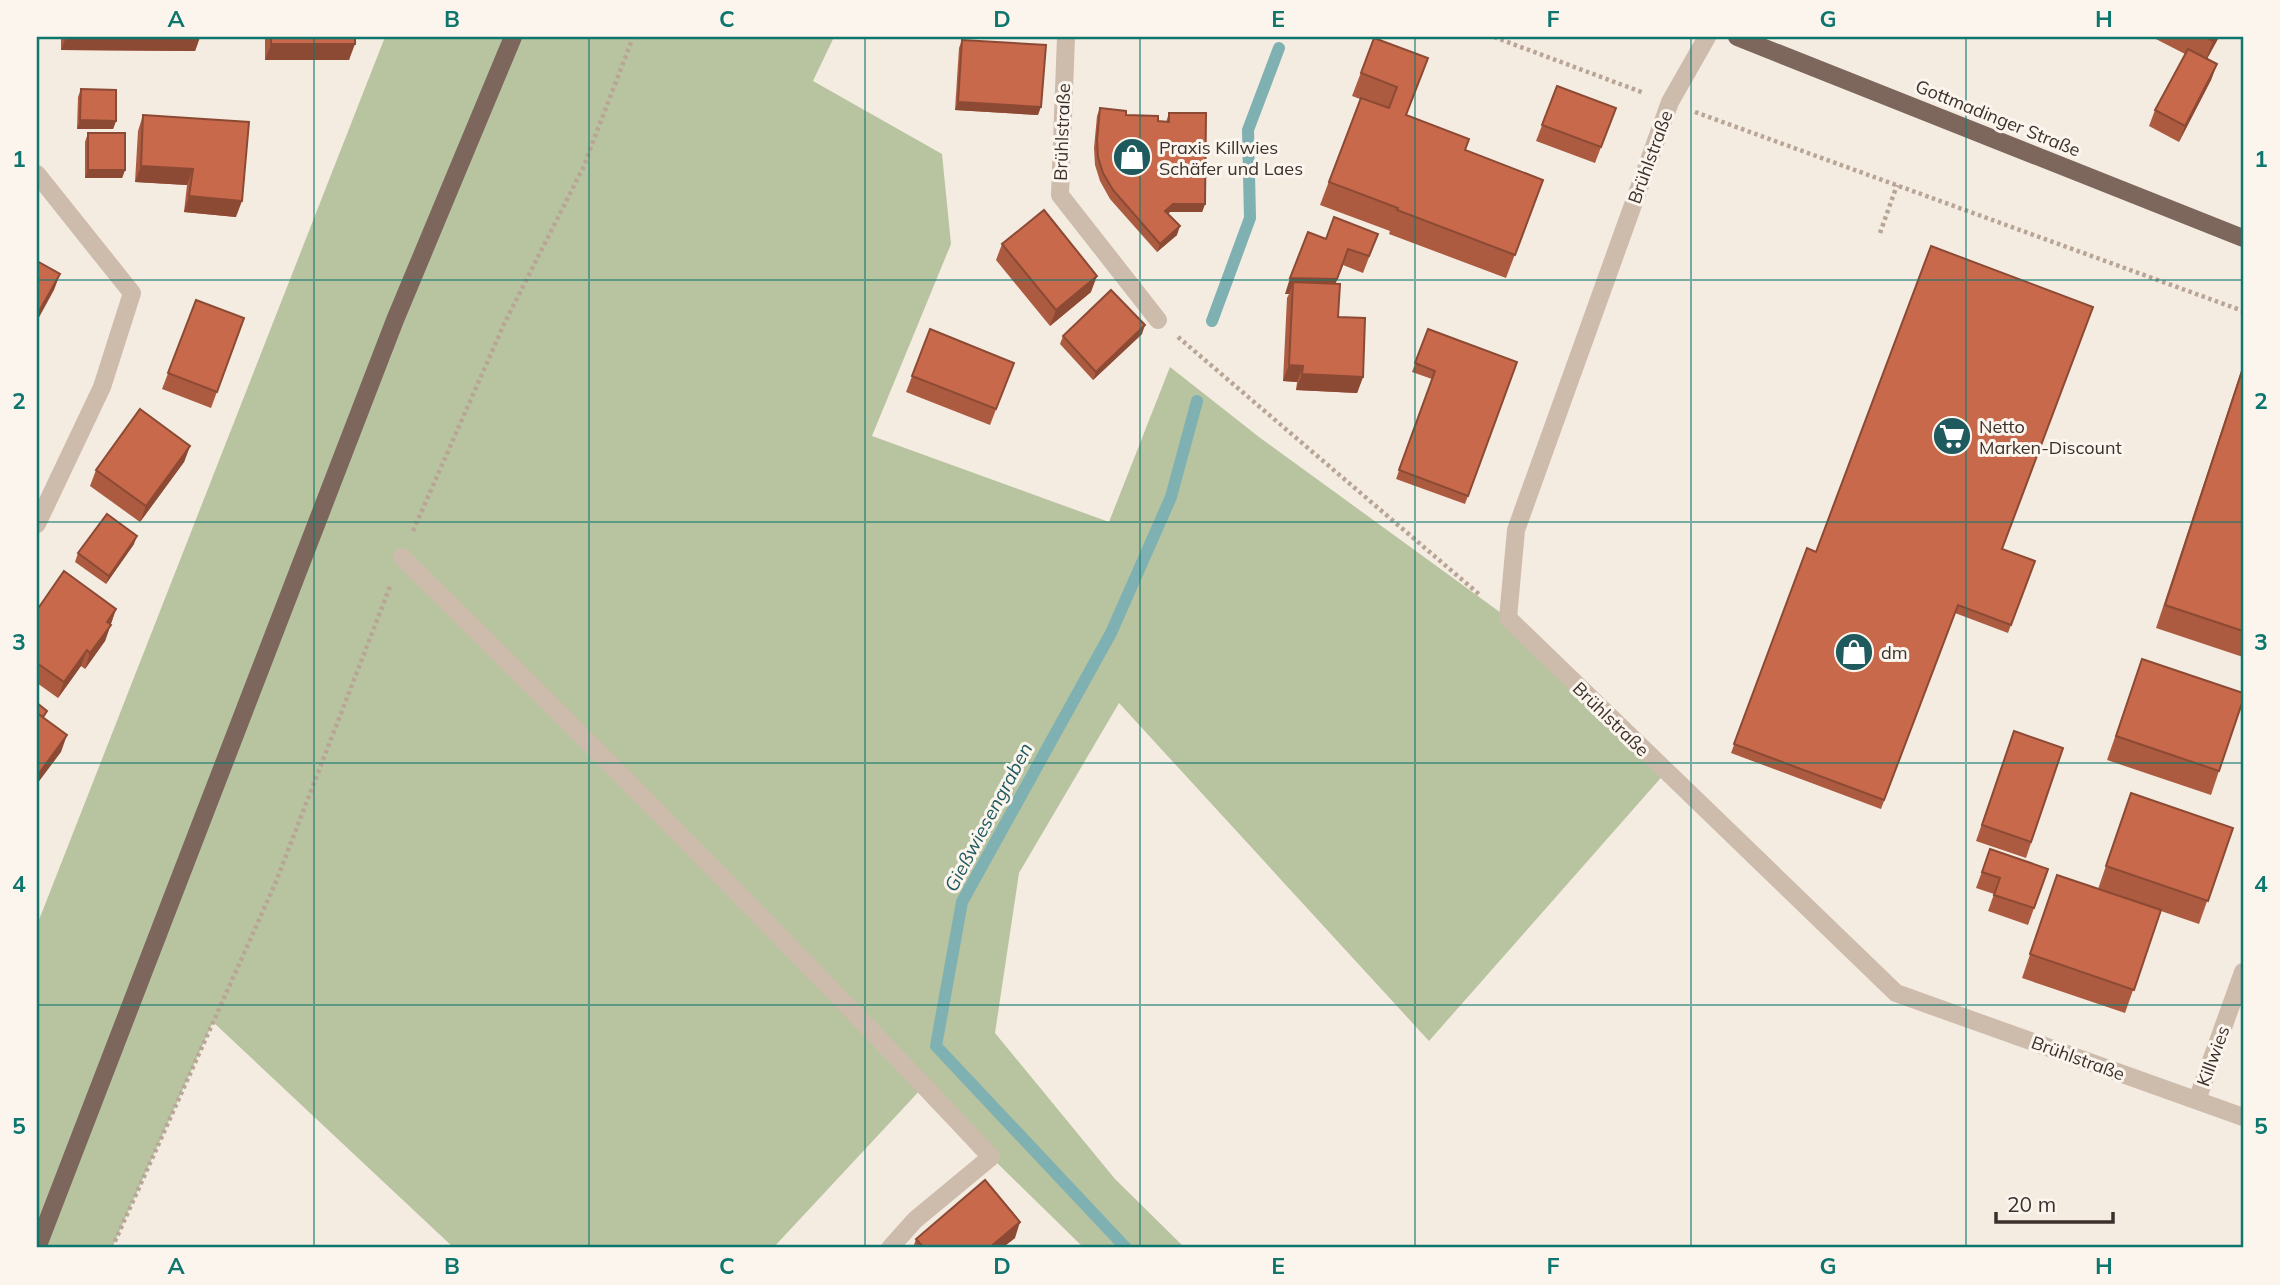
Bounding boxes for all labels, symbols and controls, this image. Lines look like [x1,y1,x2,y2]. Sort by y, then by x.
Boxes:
text: A [167,4,185,33]
text: B [444,4,460,33]
text: C [719,4,735,33]
text: D [993,4,1011,33]
text: E [1271,4,1285,33]
text: F [1546,4,1560,33]
text: G [1819,4,1837,33]
text: H [2095,4,2113,33]
street label: Gottmadinger Straße [1912,74,2084,162]
street label: Brühlstraße [1049,83,1075,181]
street label: Brühlstraße [1623,107,1677,207]
shop icon: Praxis Killwies Schäfer und Laes [1111,136,1153,178]
place label: Praxis Killwies Schäfer und Laes [1159,136,1303,180]
text: 1 [12,144,26,173]
text: 1 [2254,144,2268,173]
text: 2 [12,386,26,415]
text: 2 [2254,386,2268,415]
supermarket icon: Netto Marken-Discount [1931,415,1973,457]
place label: Netto Marken-Discount [1979,415,2122,459]
text: 3 [12,627,26,656]
text: 3 [2254,627,2268,656]
shop icon: dm [1833,631,1875,673]
place label: dm [1881,641,1908,664]
street label: Brühlstraße [1568,677,1654,761]
water label: Gießwiesengraben [939,738,1037,896]
text: 4 [12,869,26,898]
text: 4 [2254,869,2268,898]
street label: Killwies [2191,1022,2235,1089]
street label: Brühlstraße [2028,1031,2128,1085]
text: 5 [12,1111,26,1140]
text: 5 [2254,1111,2268,1140]
scale bar [1996,1180,2114,1224]
text: 20 m [2007,1191,2056,1217]
text: A [167,1251,185,1280]
text: B [444,1251,460,1280]
text: C [719,1251,735,1280]
text: D [993,1251,1011,1280]
text: E [1271,1251,1285,1280]
text: F [1546,1251,1560,1280]
text: G [1819,1251,1837,1280]
text: H [2095,1251,2113,1280]

